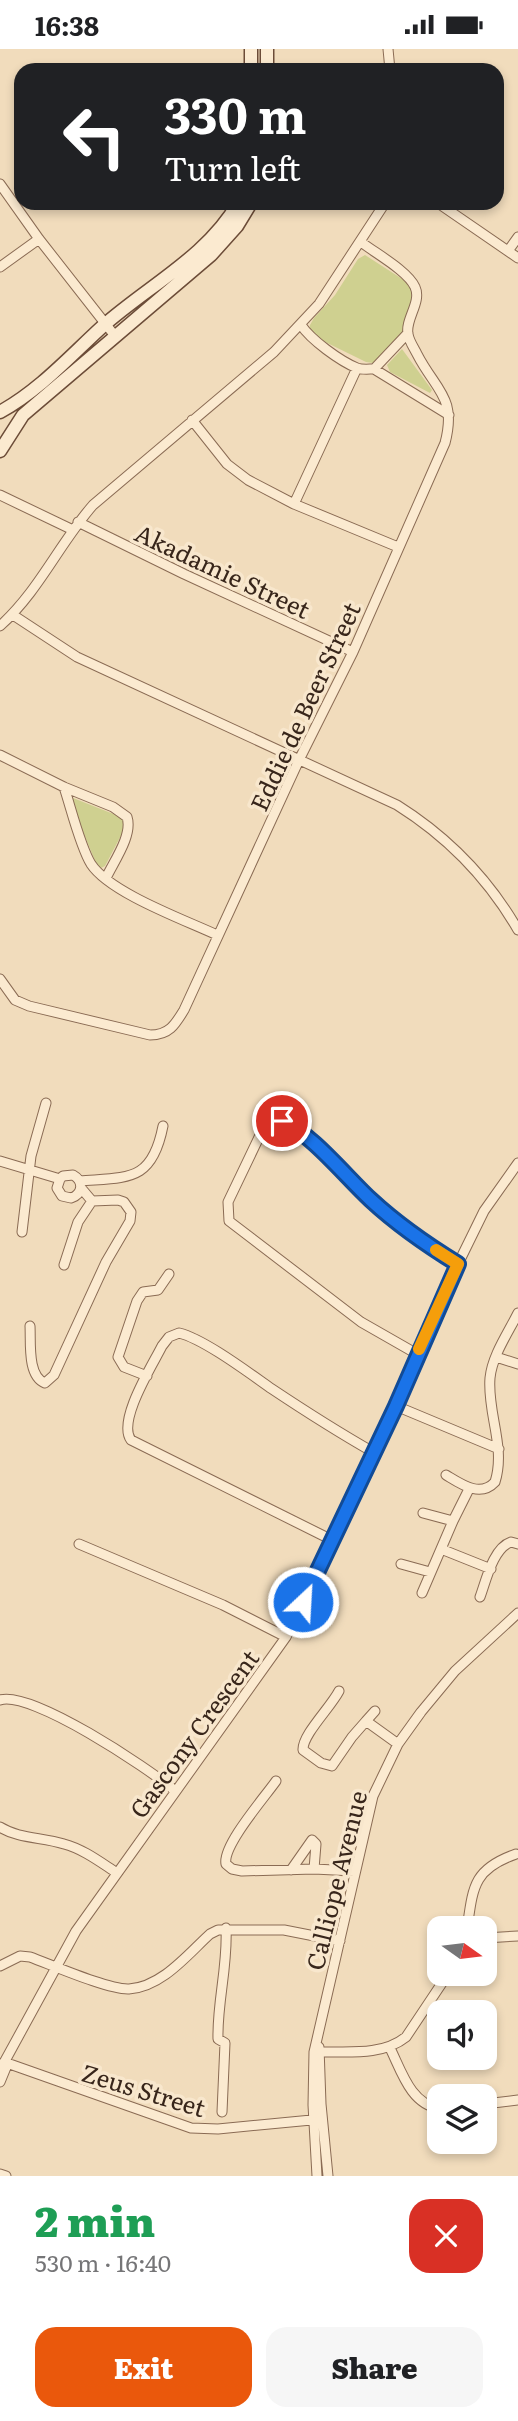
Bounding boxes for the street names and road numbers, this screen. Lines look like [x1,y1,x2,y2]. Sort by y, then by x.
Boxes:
street label: Akadamie Street [130,514,317,626]
street label: Eddie de Beer Street [240,596,368,816]
street label: Gascony Crescent [120,1641,266,1824]
street label: Calliope Avenue [296,1787,374,1973]
street label: Zeus Street [78,2054,210,2124]

